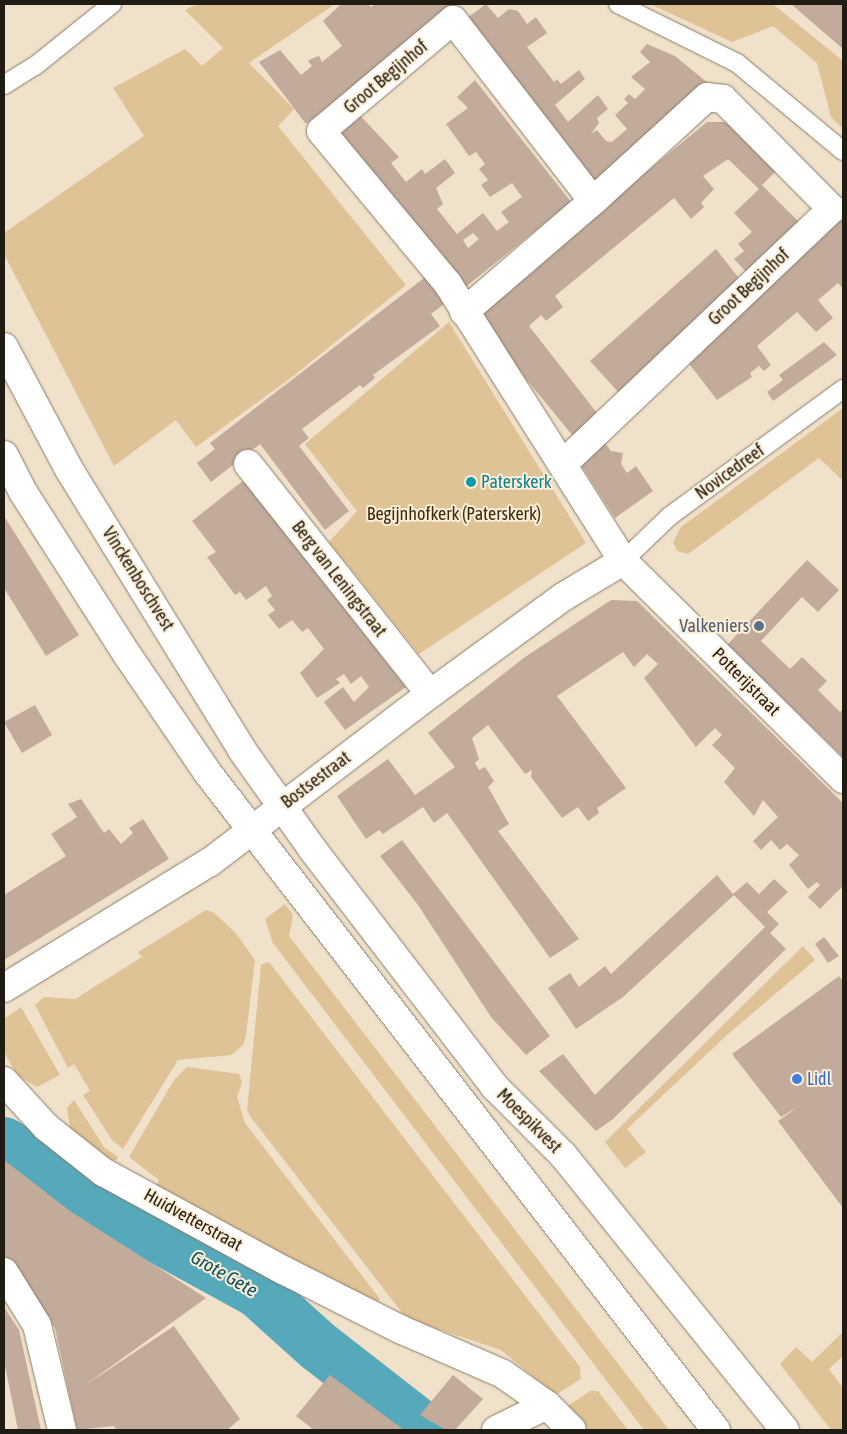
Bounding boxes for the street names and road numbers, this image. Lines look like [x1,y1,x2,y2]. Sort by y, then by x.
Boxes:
street label: Groot Begijnhof [340,36,432,118]
street label: Groot Begijnhof [704,244,794,330]
street label: Novicedreef [691,440,769,504]
street label: Berg van Leningstraat [287,517,391,641]
street label: Vinckenboschvest [97,523,179,635]
street label: Potterijstraat [707,643,785,721]
street label: Bostsestraat [277,747,355,813]
street label: Moespikvest [492,1084,566,1158]
street label: Huidvetterstraat [140,1184,246,1256]

